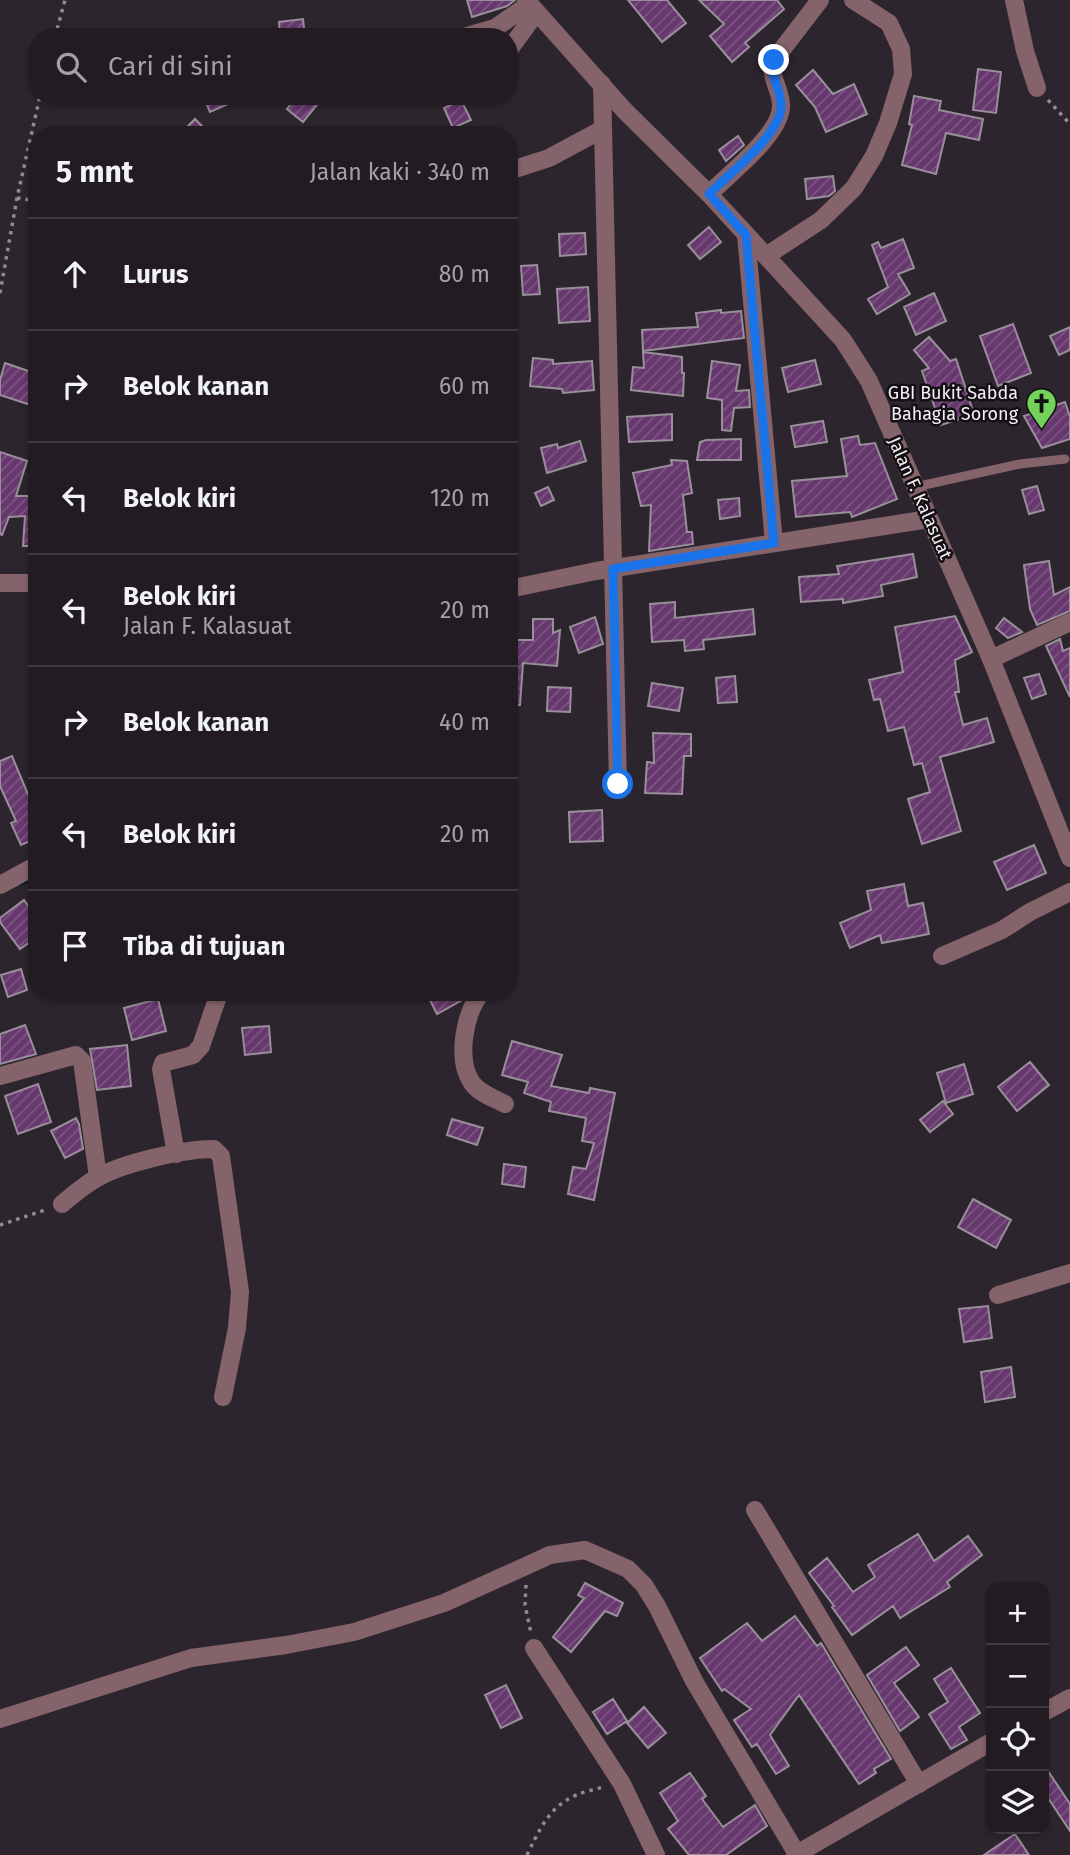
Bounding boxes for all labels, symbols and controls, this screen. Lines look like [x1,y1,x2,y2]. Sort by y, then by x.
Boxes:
search box [28,28,518,105]
route end [758,44,789,75]
icon: search [52,48,90,86]
text: Cari di sini [108,51,233,82]
text: 5 mnt [56,154,133,190]
text: Jalan kaki · 340 m [310,158,490,186]
icon: ahead [56,255,94,293]
text: Lurus [123,259,189,290]
text: 80 m [439,260,490,288]
icon: right [56,367,94,405]
text: Belok kanan [123,371,269,402]
text: 60 m [439,372,490,400]
place label: GBI Bukit Sabda Bahagia Sorong [888,382,1019,425]
church icon: GBI Bukit Sabda Bahagia Sorong [1024,386,1058,430]
street label: Jalan F. Kalasuat [883,433,957,563]
icon: left [56,479,94,517]
text: Belok kiri [123,483,236,514]
text: 120 m [430,484,490,512]
text: Belok kiri [123,581,236,612]
icon: left [56,591,94,629]
text: 20 m [440,596,490,624]
text: Jalan F. Kalasuat [123,612,292,640]
icon: right [56,703,94,741]
text: Belok kanan [123,707,269,738]
text: 40 m [439,708,490,736]
route start [602,768,633,799]
icon: left [56,815,94,853]
text: Belok kiri [123,819,236,850]
text: 20 m [440,820,490,848]
icon: arrive [56,927,94,965]
text: Tiba di tujuan [123,931,285,962]
map controls [986,1582,1049,1834]
button: + [986,1582,1049,1645]
button: − [986,1645,1049,1708]
button: locate [986,1708,1049,1771]
button: layers [986,1771,1049,1834]

